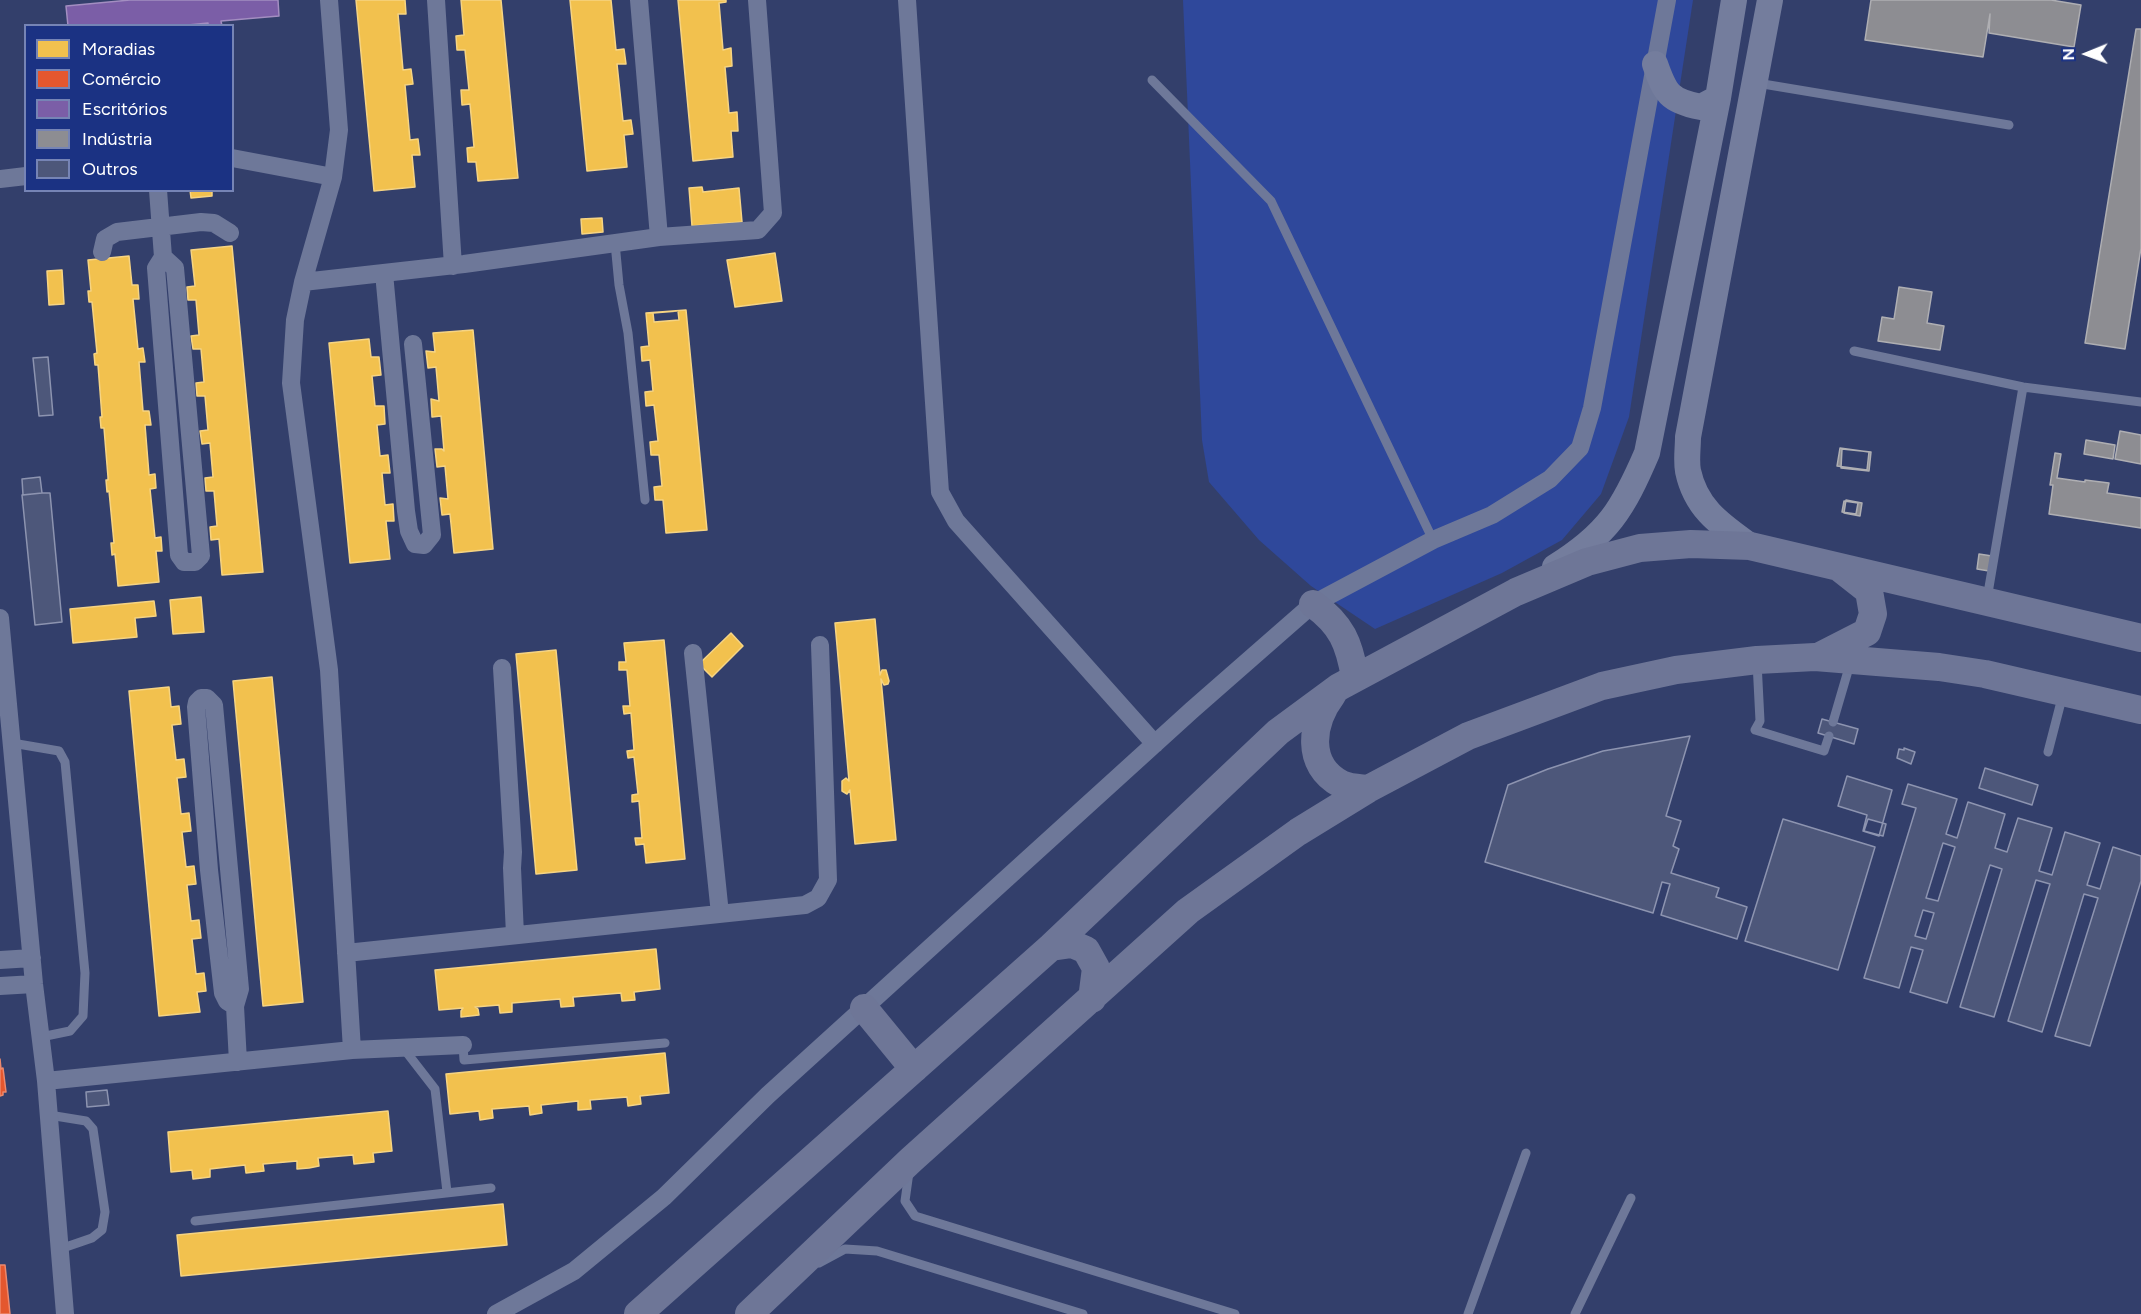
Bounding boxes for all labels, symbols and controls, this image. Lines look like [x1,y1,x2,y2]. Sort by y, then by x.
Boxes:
legend [24,24,234,192]
north arrow [2057,24,2117,84]
text: Moradias [82,38,155,60]
text: N [2059,48,2078,61]
text: Comércio [82,68,161,90]
text: Escritórios [82,98,167,120]
text: Indústria [82,128,152,150]
text: Outros [82,158,138,180]

